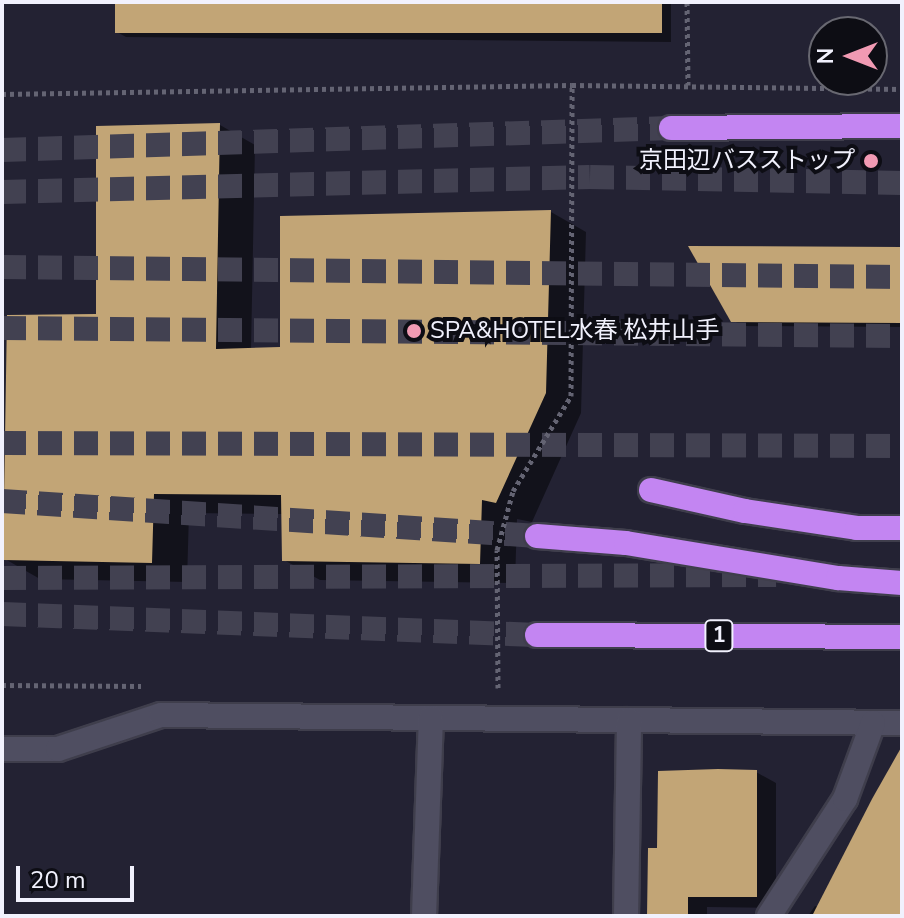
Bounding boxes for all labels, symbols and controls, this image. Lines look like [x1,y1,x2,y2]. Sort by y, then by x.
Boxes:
north arrow [808,16,888,96]
text: N [811,48,841,64]
place label: 京田辺バスストップ [639,147,855,175]
marker: 京田辺バスストップ [862,152,880,170]
place label: SPA&HOTEL水春 松井山手 [430,317,720,345]
marker: SPA&HOTEL水春 松井山手 [405,322,423,340]
road number: 1 [703,618,735,654]
scale bar [20,850,138,900]
text: 20 m [30,864,86,896]

